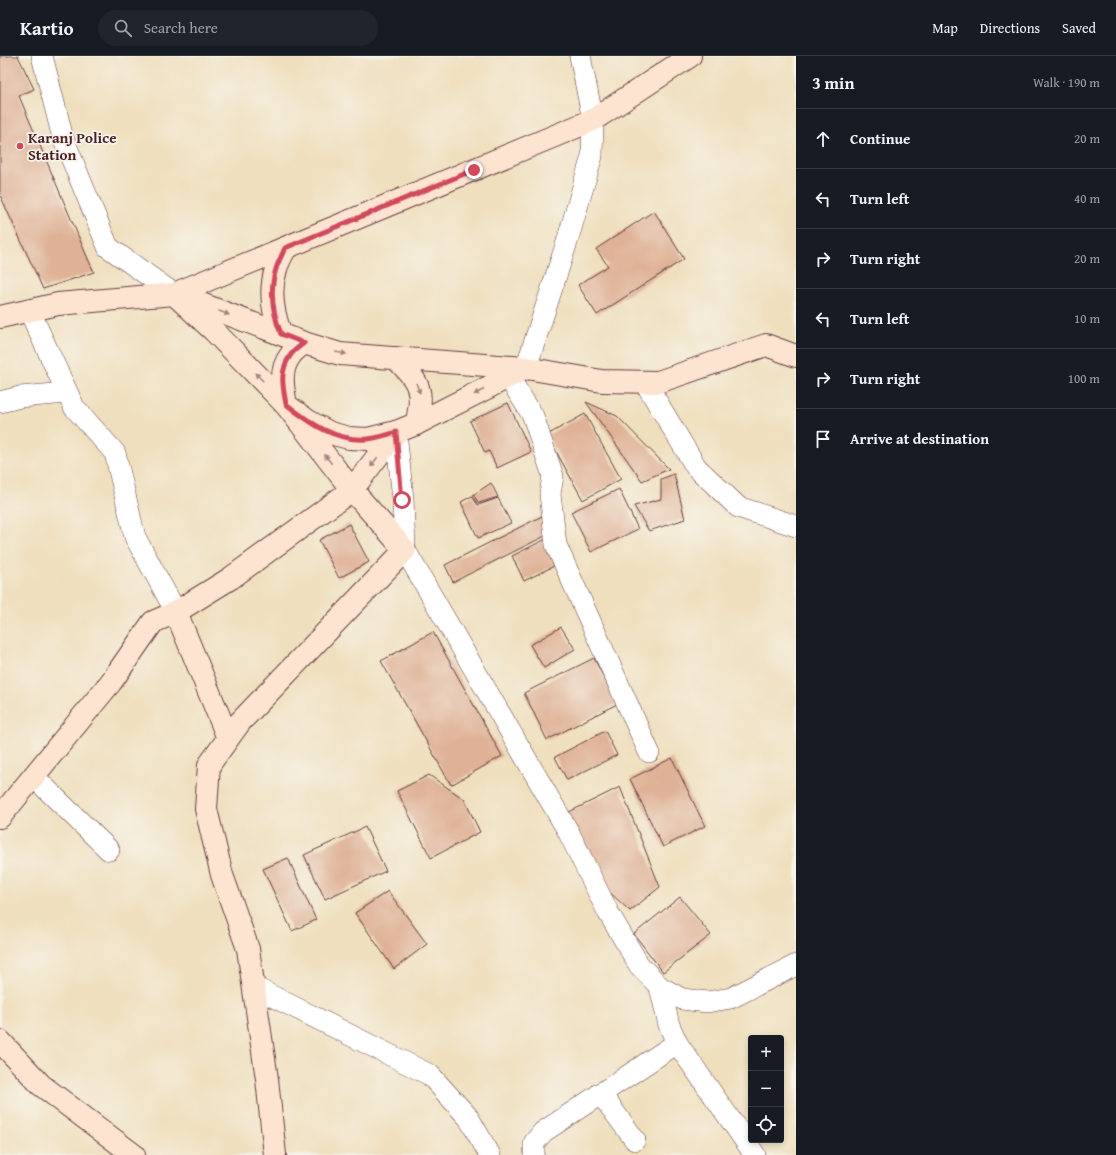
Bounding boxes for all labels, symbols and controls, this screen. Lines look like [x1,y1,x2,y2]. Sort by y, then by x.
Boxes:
search box [98,10,378,46]
text: Kartio [20,14,74,42]
icon: search [112,17,134,39]
text: Search here [144,17,218,38]
text: Map [932,18,958,38]
text: Directions [980,18,1040,38]
text: Saved [1062,18,1096,38]
text: 3 min [812,70,854,95]
text: Walk · 190 m [1033,73,1100,92]
place label: Karanj Police Station [28,127,117,165]
icon: ahead [812,128,834,150]
text: Continue [850,128,911,149]
text: 20 m [1074,129,1100,148]
marker: Karanj Police Station [15,141,25,151]
route end [465,161,483,179]
icon: left [812,188,834,210]
text: Turn left [850,188,909,209]
text: 40 m [1074,189,1100,208]
icon: right [812,248,834,270]
text: Turn right [850,248,921,269]
text: 20 m [1074,249,1100,268]
icon: left [812,308,834,330]
text: Turn left [850,308,909,329]
text: 10 m [1074,309,1100,328]
one-way arrow [218,310,230,316]
one-way arrow [335,351,347,357]
icon: right [812,368,834,390]
text: Turn right [850,368,921,389]
text: 100 m [1068,369,1100,388]
one-way arrow [254,372,264,382]
one-way arrow [415,382,421,394]
one-way arrow [473,388,484,395]
icon: arrive [812,428,834,450]
text: Arrive at destination [850,428,989,449]
one-way arrow [324,454,332,465]
one-way arrow [370,456,379,467]
route start [393,491,411,509]
map controls [748,1035,784,1143]
button: + [748,1035,784,1071]
button: − [748,1071,784,1107]
button: locate [748,1107,784,1143]

